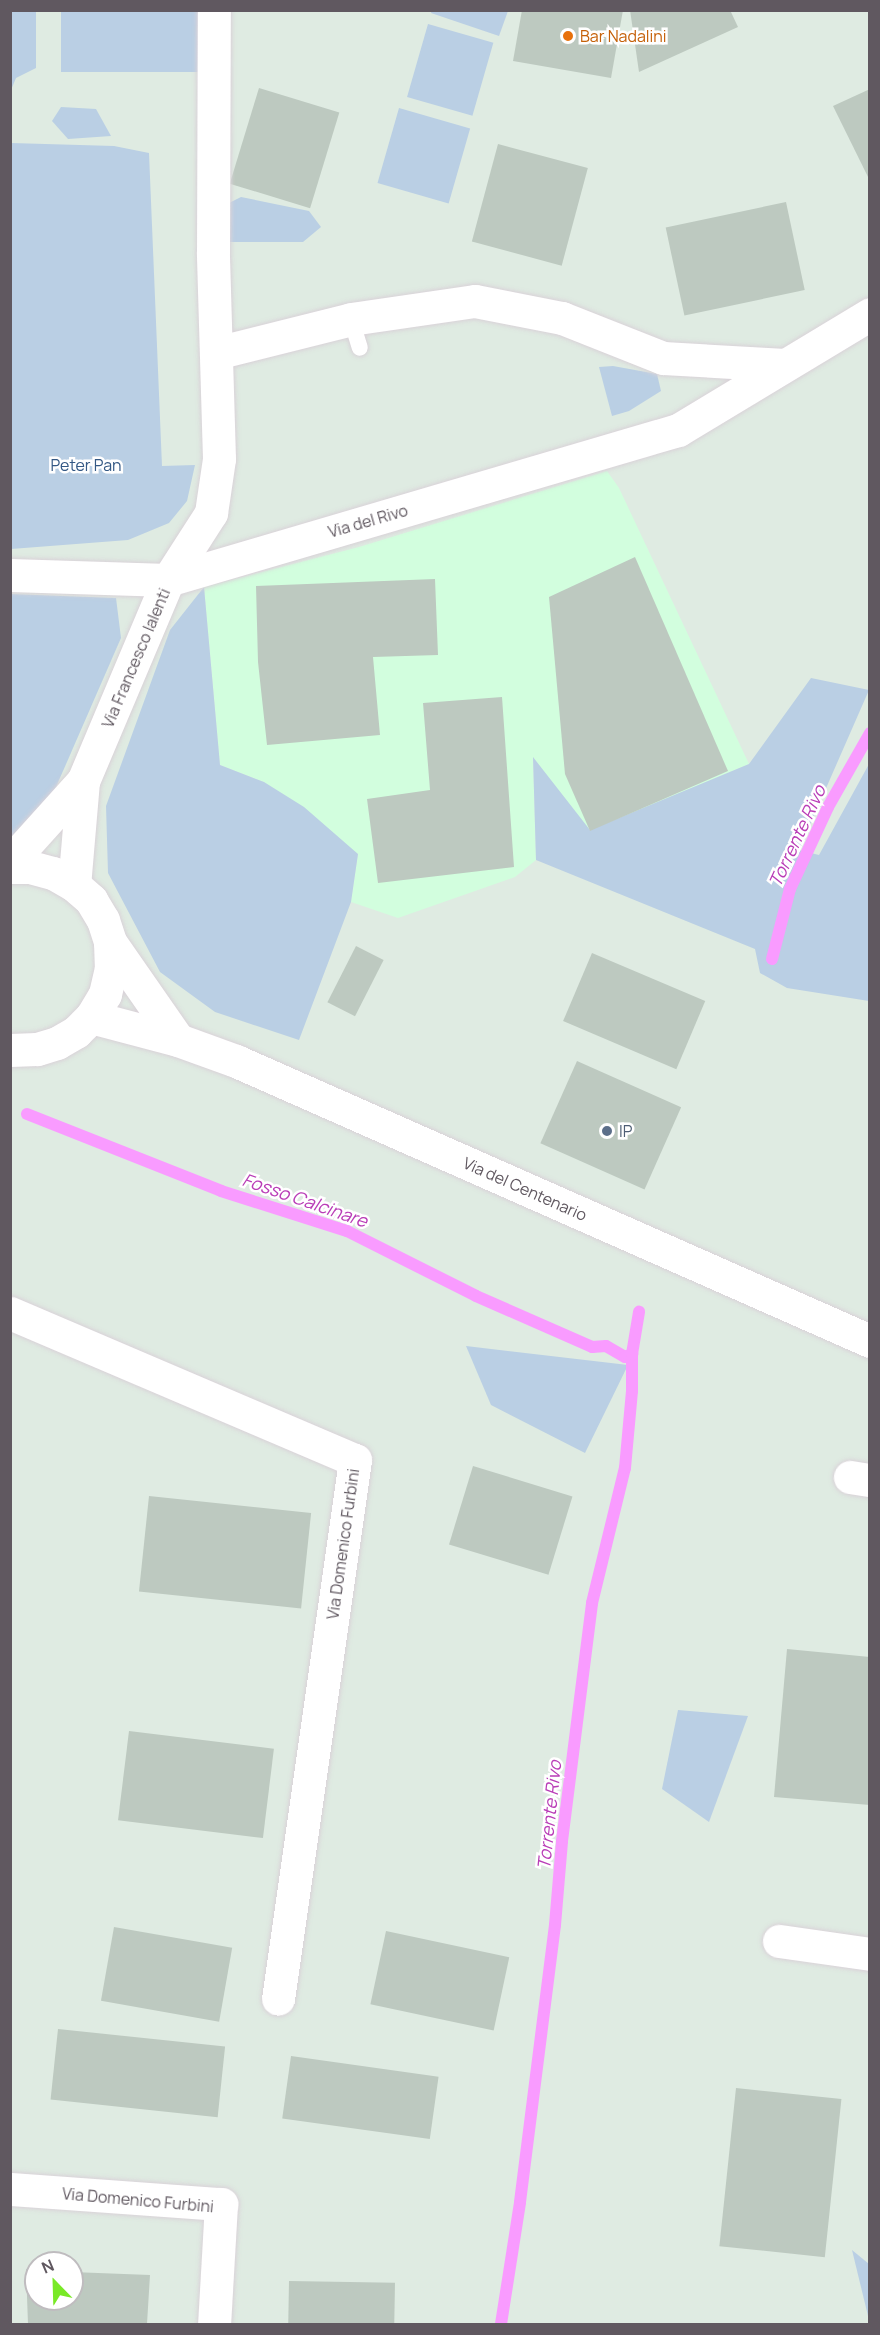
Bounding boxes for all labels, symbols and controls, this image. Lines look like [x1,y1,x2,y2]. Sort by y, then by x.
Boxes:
place label: Bar Nadalini [580,26,667,46]
marker: Bar Nadalini [561,29,575,43]
park label: Peter Pan [50,455,122,475]
street label: Via del Rivo [326,500,410,542]
street label: Via Francesco Ialenti [98,585,174,731]
water label: Torrente Rivo [764,782,830,890]
place label: IP [619,1121,632,1141]
marker: IP [600,1124,614,1138]
street label: Via del Centenario [460,1153,590,1225]
water label: Fosso Calcinare [240,1168,370,1232]
street label: Via Domenico Furbini [323,1467,363,1621]
water label: Torrente Rivo [533,1759,565,1871]
street label: Via Domenico Furbini [61,2184,215,2216]
north arrow [24,2251,84,2311]
text: N [38,2254,57,2279]

